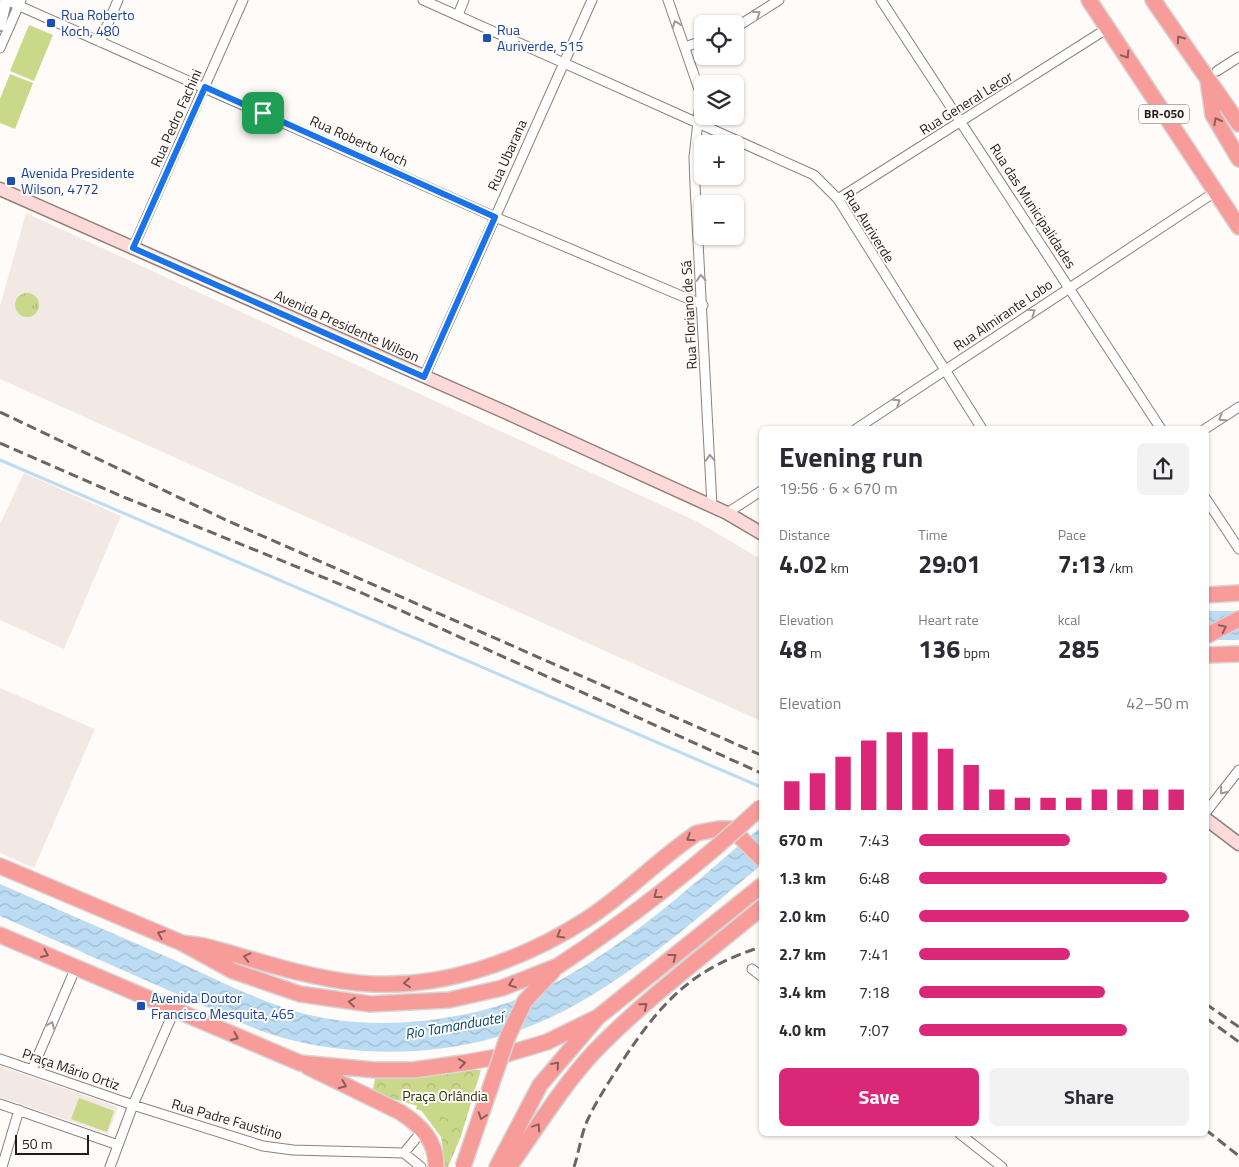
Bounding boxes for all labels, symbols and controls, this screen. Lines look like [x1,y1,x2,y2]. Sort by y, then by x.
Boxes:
place label: Rua Roberto Koch, 480 [61,4,135,41]
one-way arrow [752,11,761,21]
map controls [694,15,744,245]
button: locate [694,15,744,65]
marker: Rua Roberto Koch, 480 [45,17,57,29]
place label: Rua Auriverde, 515 [497,19,583,56]
one-way arrow [672,20,682,28]
marker: Rua Auriverde, 515 [481,32,493,44]
one-way arrow [1177,35,1186,44]
one-way arrow [1120,50,1129,59]
street label: Rua Pedro Fachini [145,65,207,170]
street label: Rua General Lecor [915,65,1017,140]
button: layers [694,75,744,125]
pin [242,92,284,134]
icon: arrive [249,99,277,127]
road number: BR-050 [1139,105,1189,124]
street label: Rua Roberto Koch [307,110,412,172]
street label: Rua Ubarana [482,116,532,194]
one-way arrow [1213,117,1223,126]
button: + [694,135,744,185]
street label: Rua das Municipalidades [985,139,1082,272]
place label: Avenida Presidente Wilson, 4772 [21,162,134,199]
marker: Avenida Presidente Wilson, 4772 [5,175,17,187]
street label: Rua Auriverde [839,185,900,266]
button: − [694,195,744,245]
street label: Rua Floriano de Sá [675,260,702,370]
one-way arrow [696,274,707,282]
street label: Rua Almirante Lobo [949,274,1057,356]
street label: Avenida Presidente Wilson [271,284,423,367]
one-way arrow [1027,309,1036,318]
one-way arrow [891,399,901,408]
one-way arrow [1218,411,1227,421]
text: Evening run [779,435,923,478]
button: share [1137,443,1189,495]
one-way arrow [705,453,715,461]
text: 19:56 · 6 × 670 m [779,476,898,500]
text: Distance [779,524,830,545]
text: Time [918,524,948,545]
text: Pace [1058,524,1086,545]
text: 4.02 [779,545,827,583]
text: 29:01 [918,545,981,583]
text: 7:13 [1058,545,1106,583]
text: km [827,557,849,578]
text: /km [1106,557,1133,578]
text: Elevation [779,609,833,630]
text: Heart rate [918,609,978,630]
text: kcal [1058,609,1081,630]
one-way arrow [1218,624,1227,634]
text: 48 [779,630,807,668]
text: 136 [918,630,960,668]
text: 285 [1058,630,1100,668]
text: m [807,642,822,663]
text: bpm [960,642,990,663]
text: Elevation [779,691,841,715]
text: 42–50 m [1126,691,1189,715]
one-way arrow [1220,785,1228,794]
text: 670 m [779,828,823,852]
text: 7:43 [859,828,889,852]
one-way arrow [687,832,696,841]
text: 1.3 km [779,866,826,890]
text: 6:48 [859,866,889,890]
one-way arrow [653,889,663,898]
text: 2.0 km [779,904,826,928]
text: 6:40 [859,904,889,928]
one-way arrow [557,928,566,938]
one-way arrow [157,930,166,941]
text: 2.7 km [779,942,826,966]
text: 7:41 [859,942,889,966]
one-way arrow [40,948,49,959]
one-way arrow [243,952,252,963]
one-way arrow [667,955,676,963]
one-way arrow [402,977,410,988]
one-way arrow [508,978,517,988]
text: 3.4 km [779,980,826,1004]
text: 7:18 [859,980,889,1004]
place label: Avenida Doutor Francisco Mesquita, 465 [151,987,295,1024]
one-way arrow [348,997,356,1008]
marker: Avenida Doutor Francisco Mesquita, 465 [135,1000,147,1012]
one-way arrow [639,1003,648,1012]
water label: Rio Tamanduateí [403,1005,509,1045]
text: 4.0 km [779,1018,826,1042]
text: 7:07 [859,1018,889,1042]
one-way arrow [45,1021,56,1030]
one-way arrow [230,1031,239,1042]
street label: Praça Mário Ortiz [20,1042,123,1095]
one-way arrow [458,1058,466,1069]
one-way arrow [550,1061,559,1070]
button: Save [779,1068,979,1126]
button: Share [989,1068,1189,1126]
one-way arrow [338,1079,347,1090]
park label: Praça Orlândia [402,1085,488,1106]
street label: Rua Padre Faustino [169,1093,285,1144]
one-way arrow [477,1111,487,1119]
one-way arrow [531,1123,540,1132]
scale bar [15,1132,89,1155]
text: 50 m [22,1133,52,1154]

